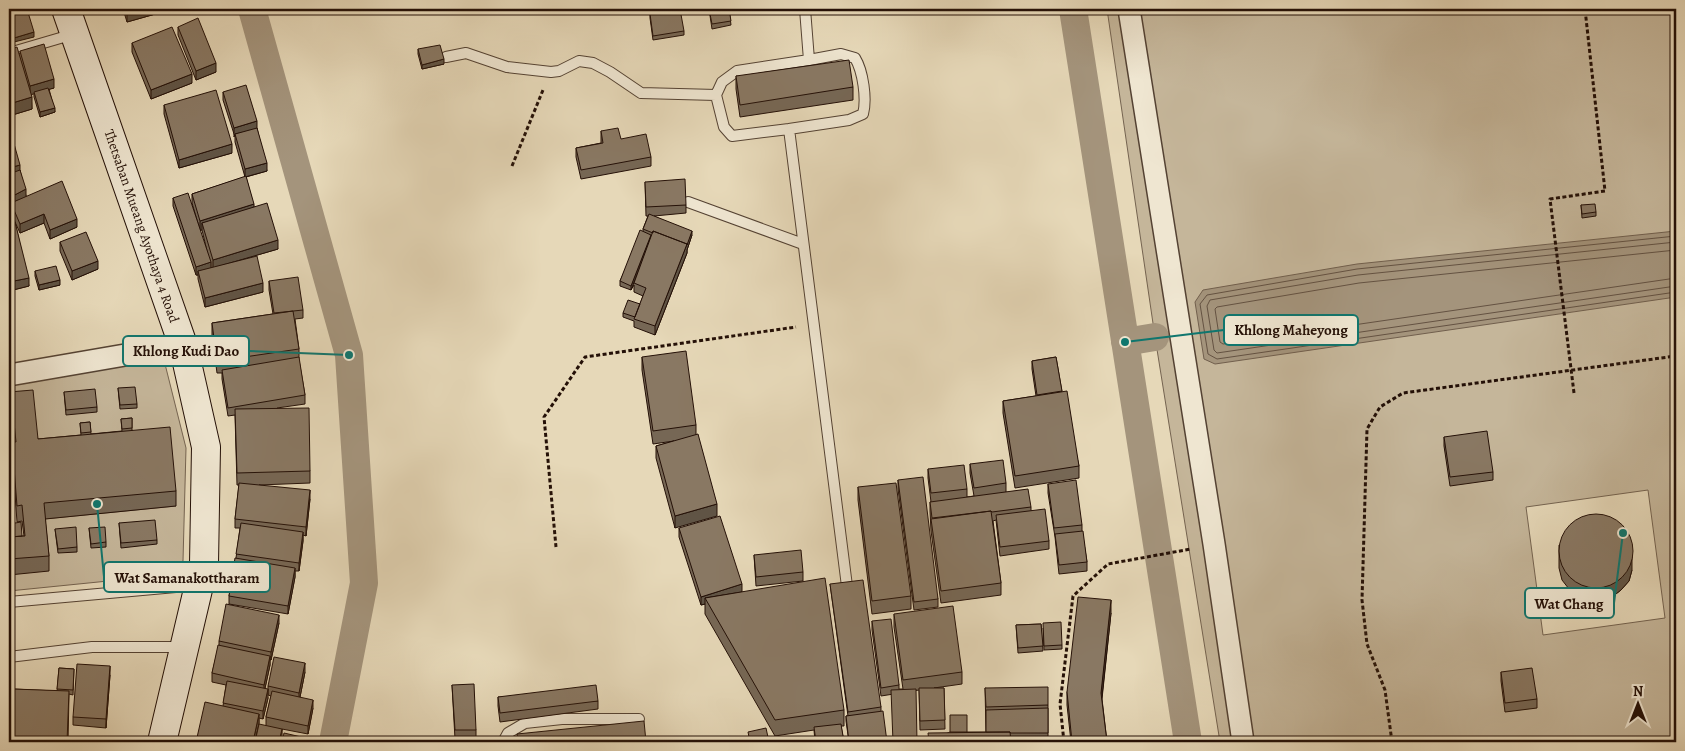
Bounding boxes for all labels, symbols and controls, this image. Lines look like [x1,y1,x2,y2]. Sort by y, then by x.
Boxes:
street label: Thetsaban Mueang Ayothaya 4 Road [99,127,184,326]
callout: Khlong Maheyong [1224,315,1358,345]
text: Khlong Maheyong [1234,320,1348,340]
callout: Khlong Kudi Dao [123,336,249,366]
text: Khlong Kudi Dao [133,341,239,361]
callout: Wat Samanakottharam [104,562,270,592]
text: Wat Samanakottharam [113,568,260,588]
callout: Wat Chang [1525,588,1614,618]
text: Wat Chang [1534,594,1604,614]
north arrow [1612,678,1662,728]
text: N [1633,682,1643,701]

